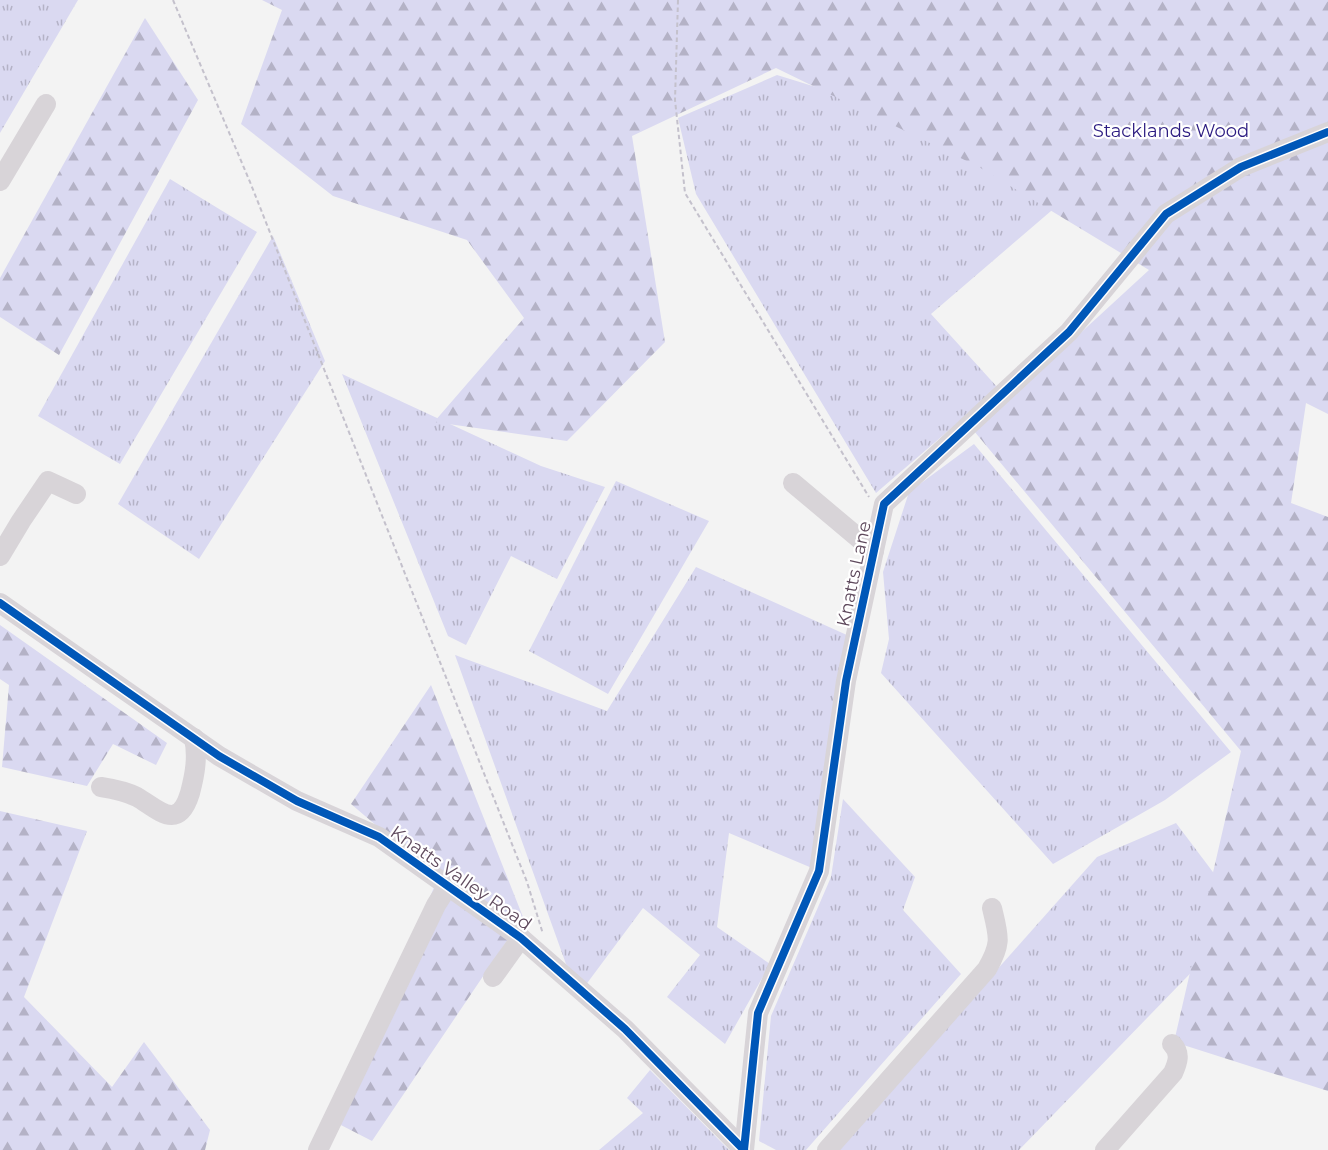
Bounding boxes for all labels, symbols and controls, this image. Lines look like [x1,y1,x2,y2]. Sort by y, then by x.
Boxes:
park label: Stacklands Wood [1093,120,1249,142]
street label: Knatts Lane [832,519,876,629]
street label: Knatts Valley Road [386,821,536,935]

